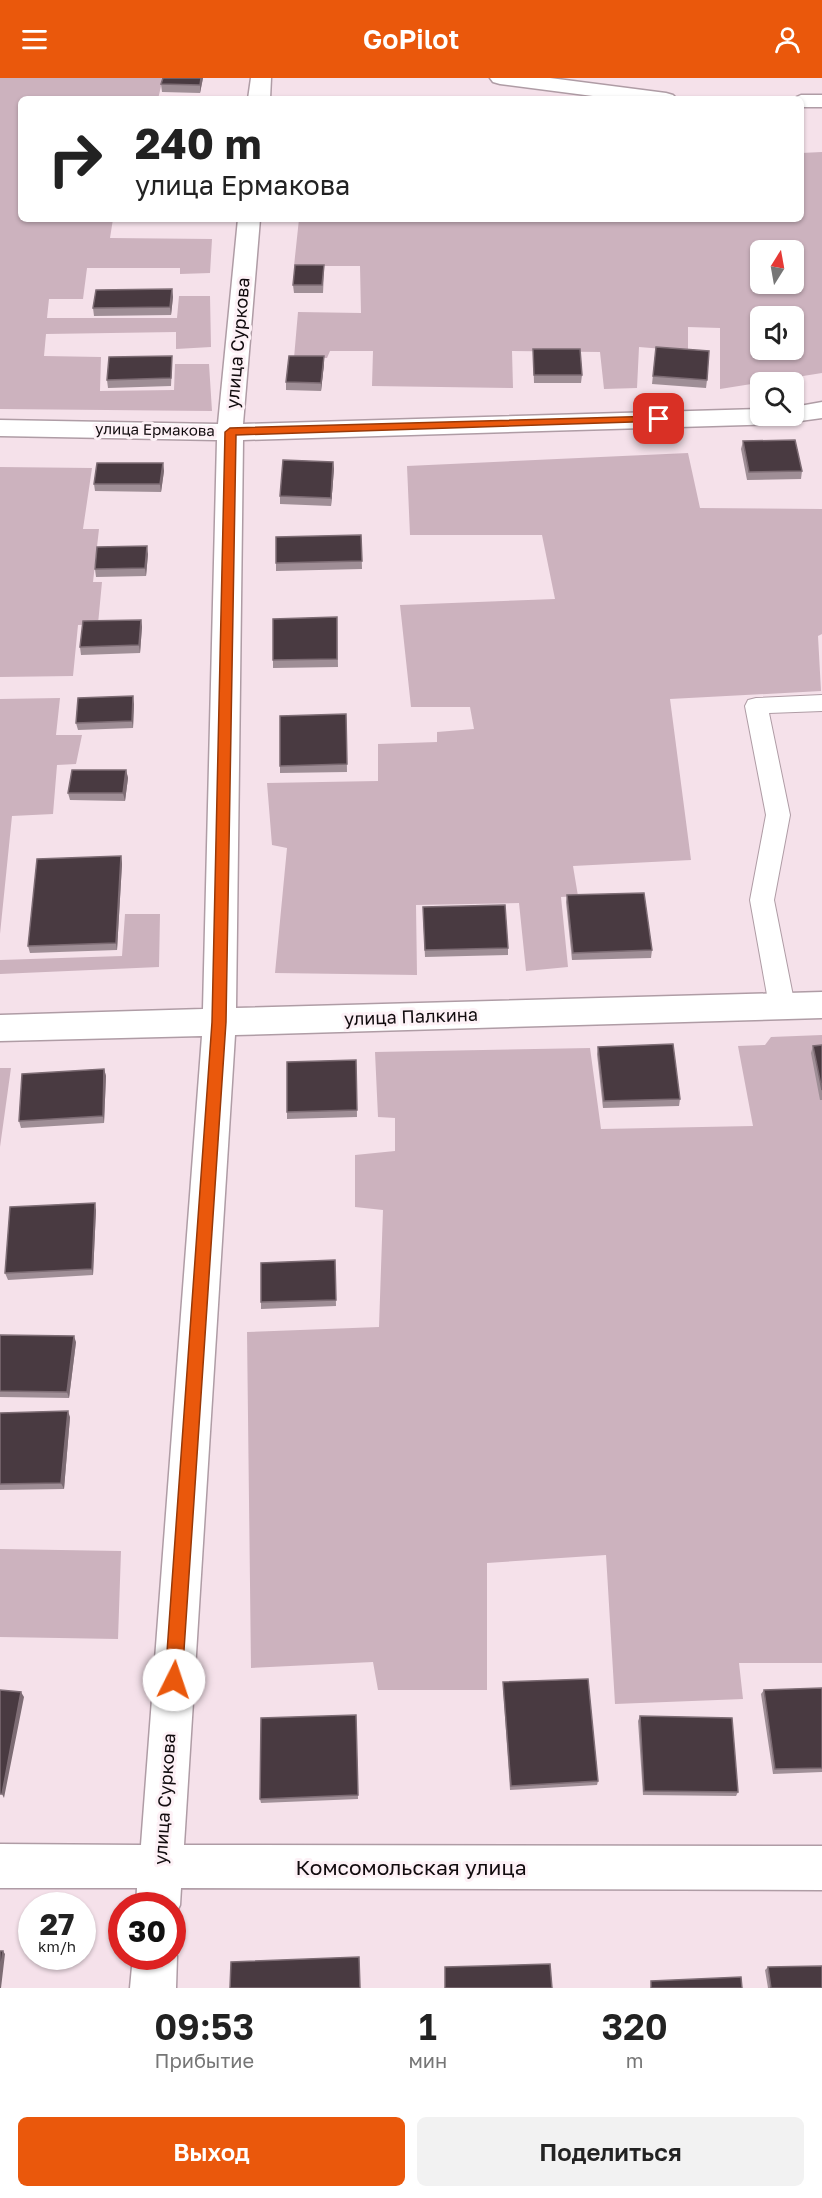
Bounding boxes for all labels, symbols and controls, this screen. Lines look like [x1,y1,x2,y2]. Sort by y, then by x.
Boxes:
icon: menu [18,23,51,56]
text: GoPilot [363,23,459,55]
icon: person [771,23,804,56]
text: 240 m [135,118,261,168]
icon: right [36,120,114,198]
text: улица Ермакова [135,169,350,201]
north arrow [750,240,804,294]
map controls [750,240,804,426]
street label: улица Суркова [220,276,254,410]
button: sound [750,306,804,360]
button: search [750,372,804,426]
pin [633,393,684,444]
icon: arrive [642,402,675,435]
street label: улица Ермакова [95,419,215,439]
street label: улица Палкина [344,1003,478,1029]
position arrow [142,1648,206,1712]
street label: улица Суркова [148,1732,180,1865]
street label: Комсомольская улица [296,1854,527,1880]
speed limit sign: 30 [108,1892,186,1970]
text: 27 [40,1906,74,1942]
text: km/h [38,1937,76,1955]
text: 09:53 [154,2005,254,2048]
text: 1 [419,2005,437,2048]
text: 320 [601,2005,668,2048]
text: Прибытие [154,2048,254,2072]
text: мин [408,2048,447,2072]
text: m [626,2048,643,2072]
button: Выход [18,2117,405,2186]
button: Поделиться [417,2117,804,2186]

